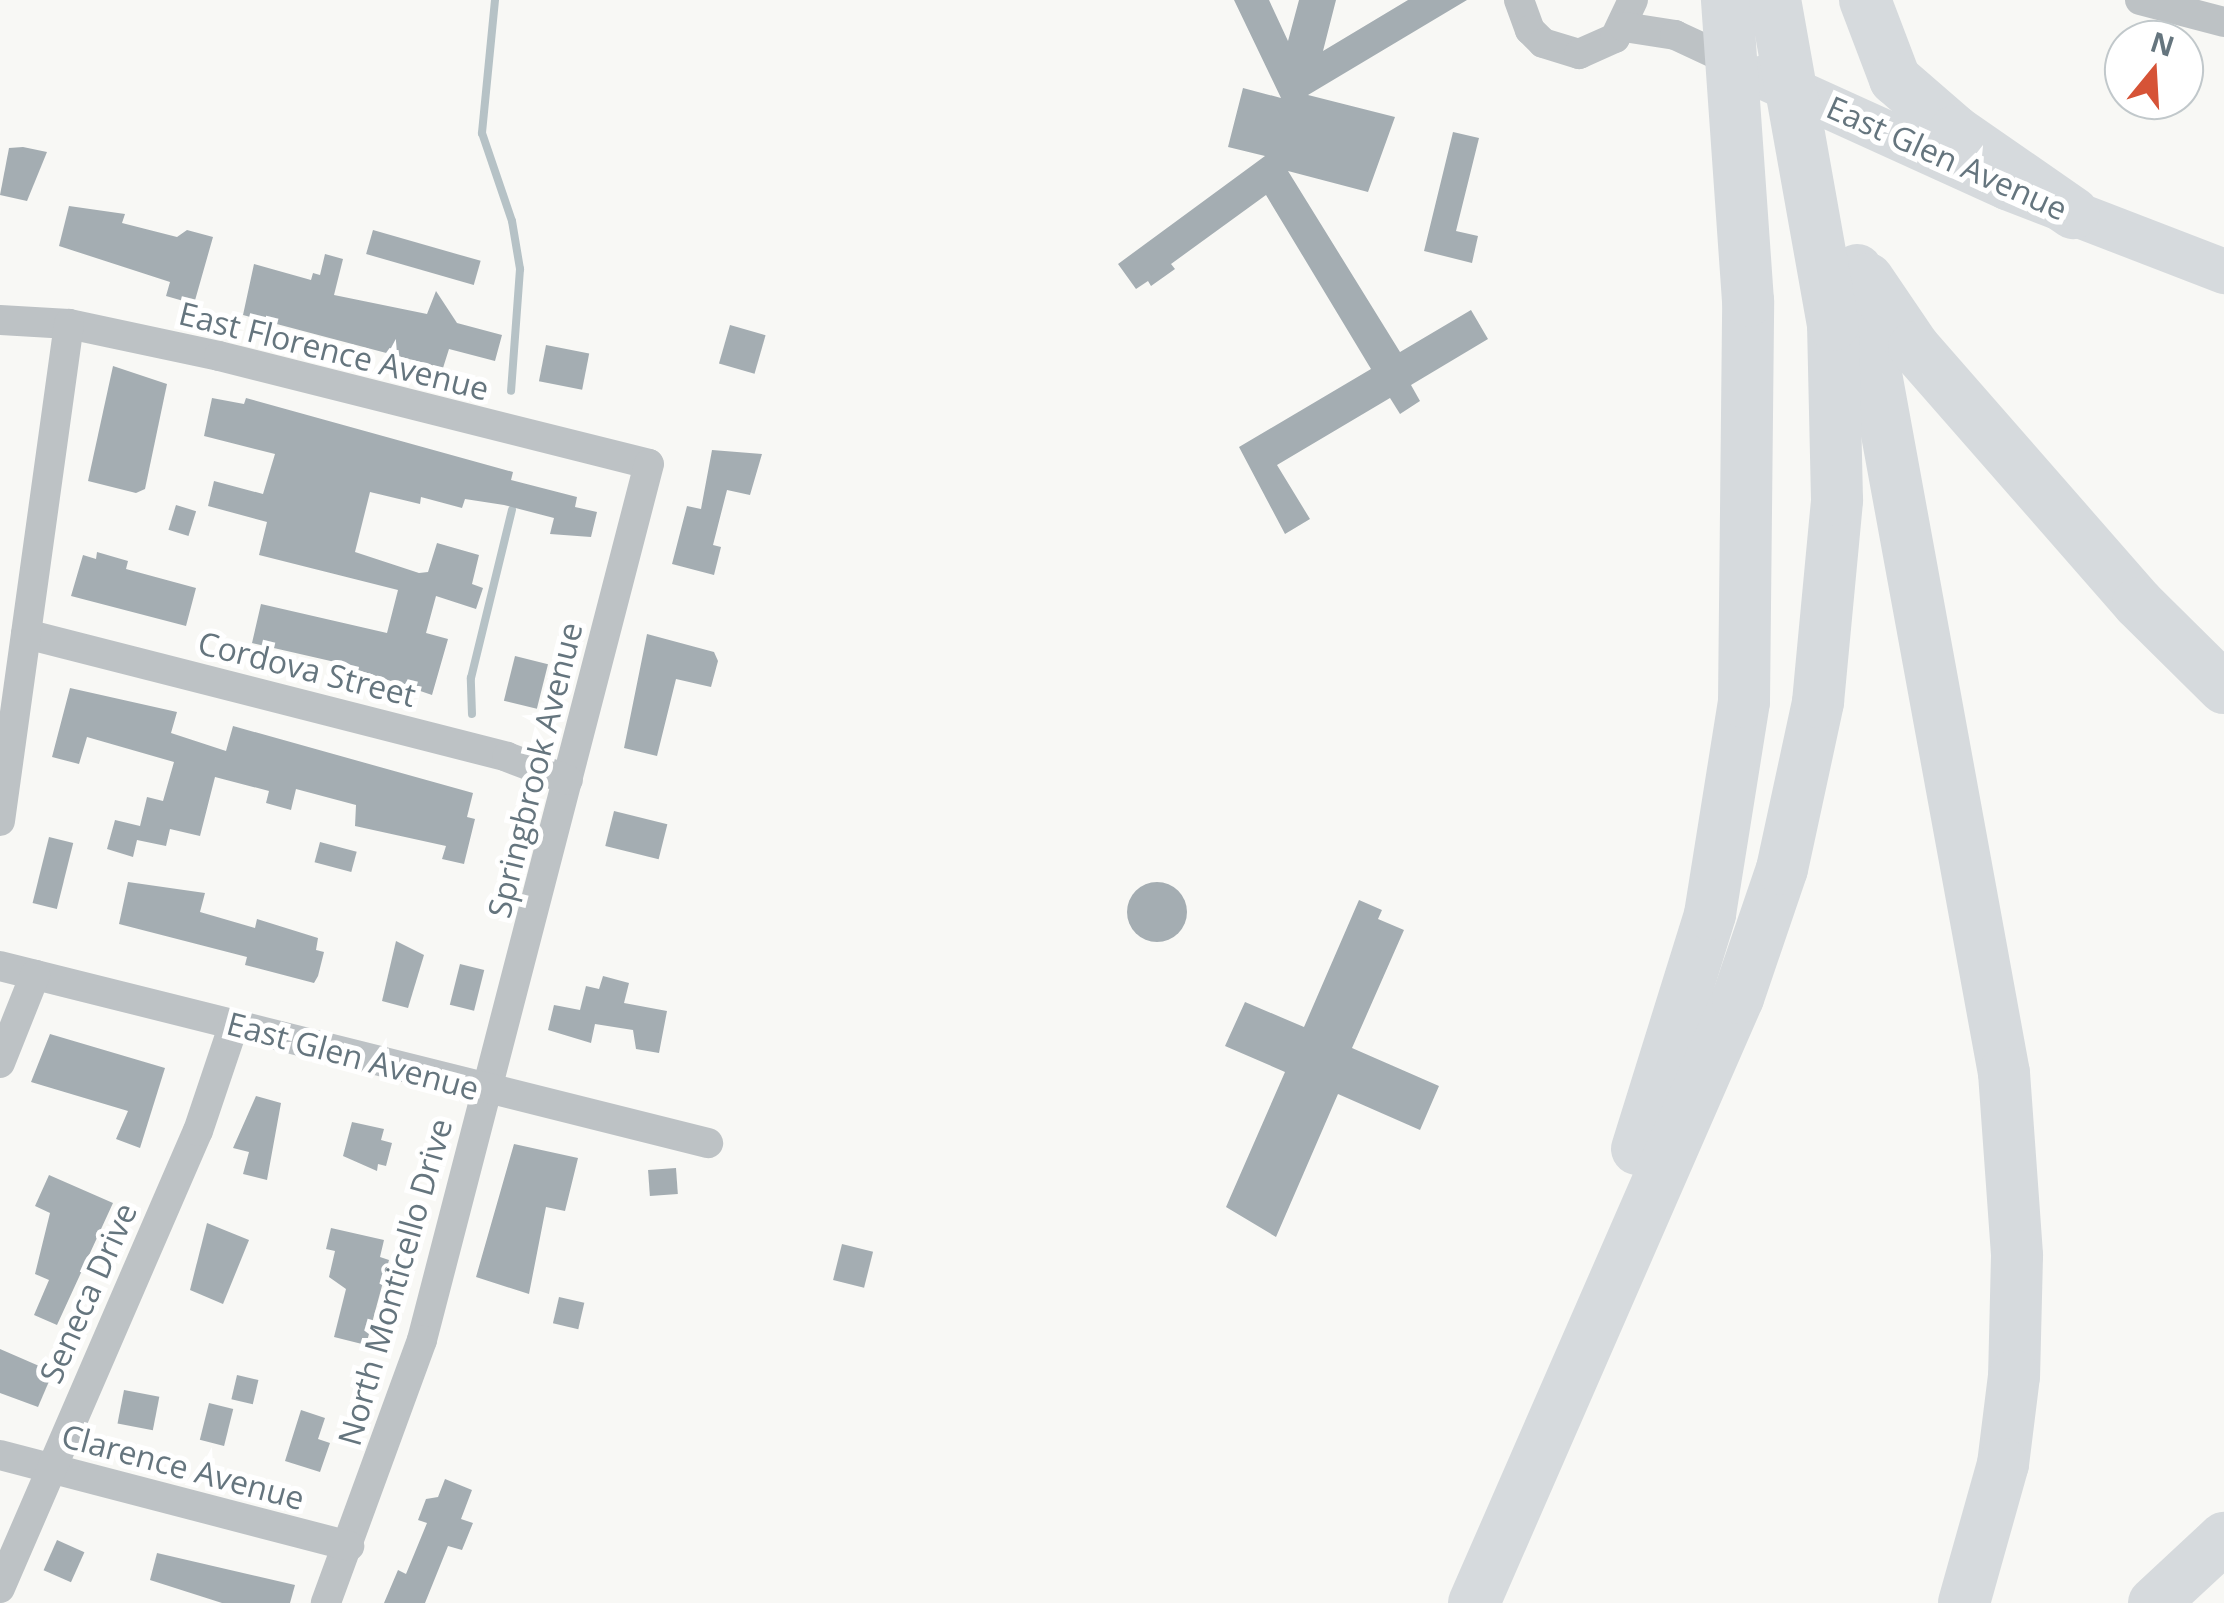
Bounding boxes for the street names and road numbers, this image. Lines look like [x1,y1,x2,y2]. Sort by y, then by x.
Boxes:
street label: East Glen Avenue [1821,88,2073,228]
street label: East Florence Avenue [175,294,493,408]
street label: Springbrook Avenue [480,618,590,922]
street label: Cordova Street [194,623,420,715]
street label: East Glen Avenue [223,1004,483,1108]
street label: North Monticello Drive [330,1114,460,1450]
street label: Seneca Drive [31,1197,145,1389]
street label: Clarence Avenue [57,1416,309,1518]

